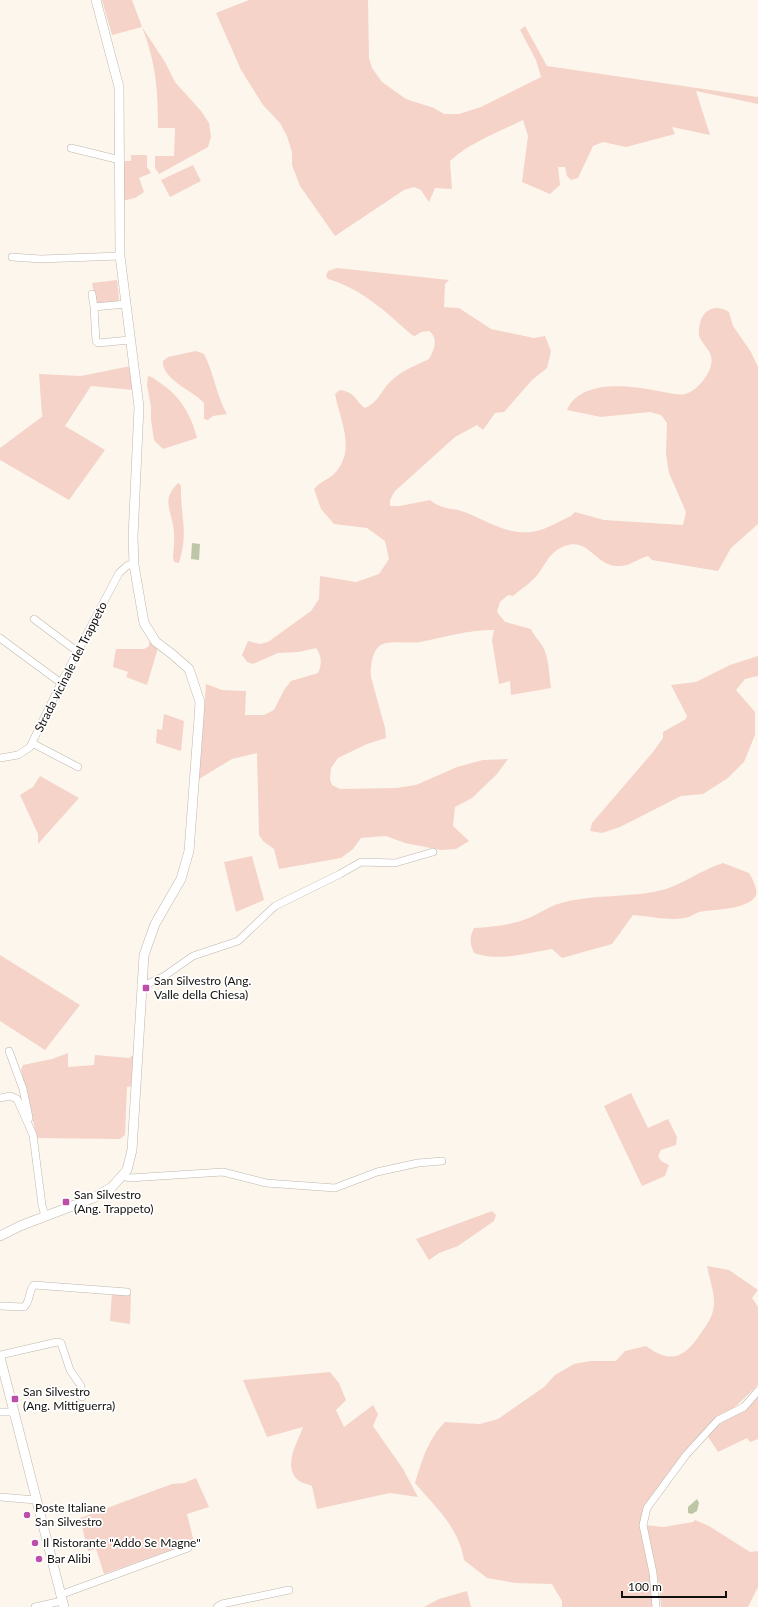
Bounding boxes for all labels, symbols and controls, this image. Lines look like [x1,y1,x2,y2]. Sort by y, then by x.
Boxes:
street label: Strada vicinale del Trappeto [31,599,110,734]
place label: San Silvestro (Ang. Valle della Chiesa) [154,973,251,1002]
marker: San Silvestro (Ang. Valle della Chiesa) [141,983,151,993]
place label: San Silvestro (Ang. Trappeto) [74,1187,153,1216]
marker: San Silvestro (Ang. Trappeto) [61,1197,71,1207]
place label: San Silvestro (Ang. Mittiguerra) [23,1384,115,1413]
marker: San Silvestro (Ang. Mittiguerra) [10,1394,20,1404]
place label: Poste Italiane San Silvestro [35,1500,106,1529]
marker: Poste Italiane San Silvestro [22,1510,32,1520]
place label: Il Ristorante "Addo Se Magne" [43,1535,201,1550]
marker: Il Ristorante "Addo Se Magne" [30,1538,40,1548]
place label: Bar Alibi [47,1551,91,1566]
marker: Bar Alibi [34,1554,44,1564]
scale bar [622,1573,726,1599]
text: 100 m [628,1579,662,1594]

